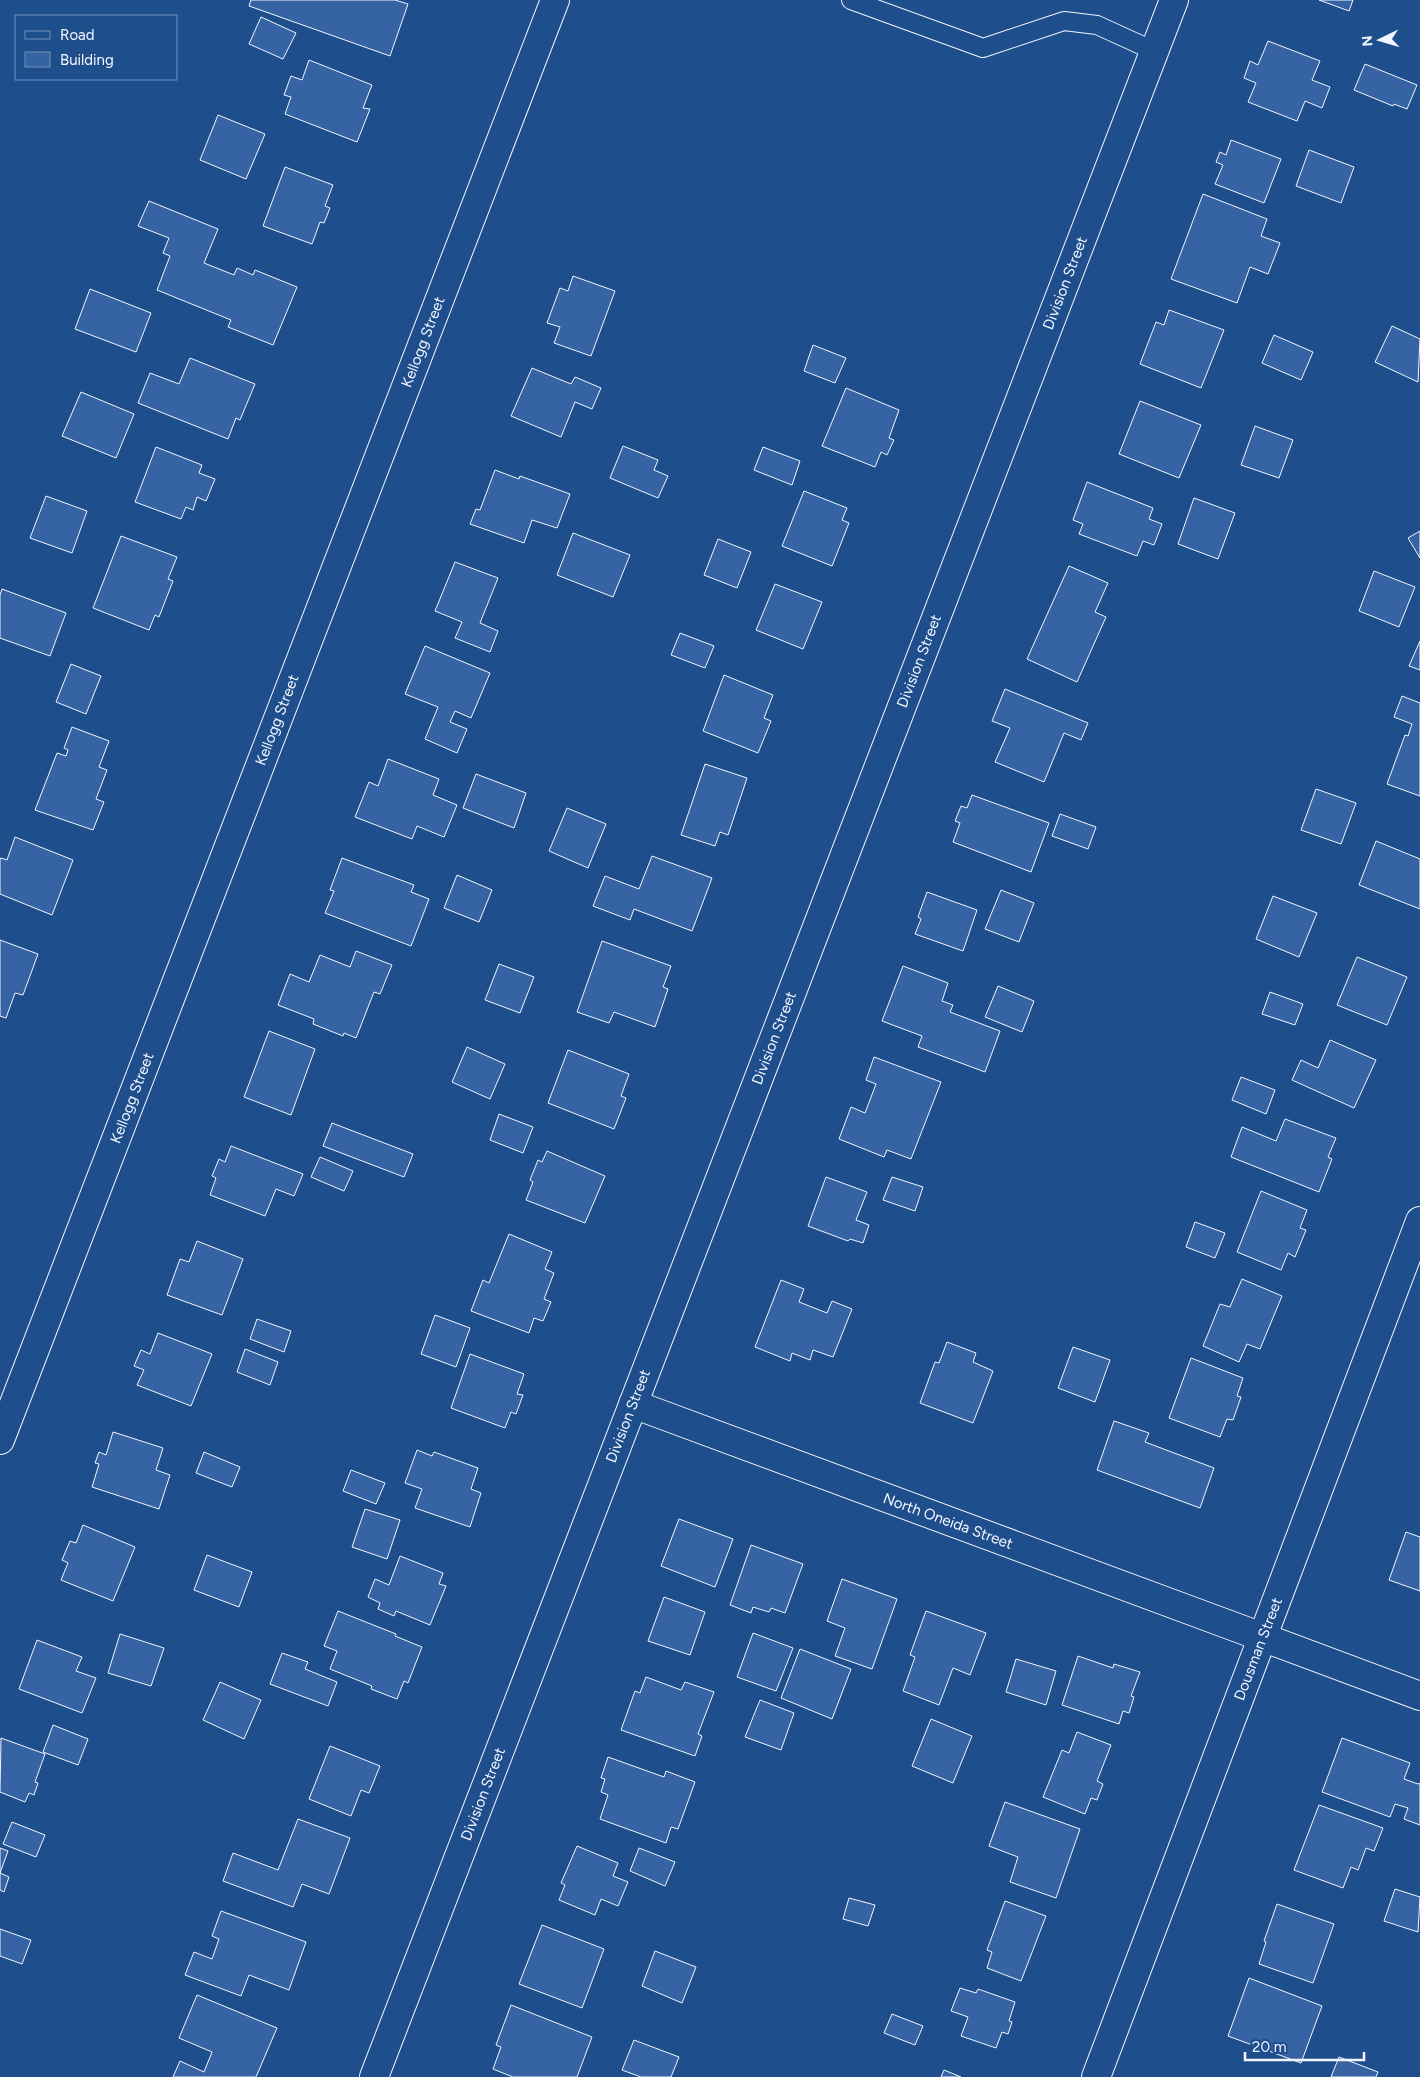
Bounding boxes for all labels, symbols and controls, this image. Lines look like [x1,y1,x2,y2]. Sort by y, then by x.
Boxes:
legend [15,15,178,80]
north arrow [1355,15,1405,65]
text: Road [60,26,95,44]
text: N [1359,35,1376,47]
text: Building [60,51,114,69]
street label: Division Street [1039,234,1091,332]
street label: Kellogg Street [397,294,449,390]
street label: Division Street [893,612,945,710]
street label: Kellogg Street [251,672,303,768]
street label: Division Street [748,989,800,1087]
street label: Kellogg Street [106,1050,158,1146]
street label: Division Street [602,1367,654,1465]
street label: North Oneida Street [881,1489,1016,1553]
street label: Dousman Street [1230,1595,1286,1703]
street label: Division Street [457,1745,509,1843]
scale bar [1245,2030,1364,2062]
text: 20 m [1252,2038,1286,2056]

